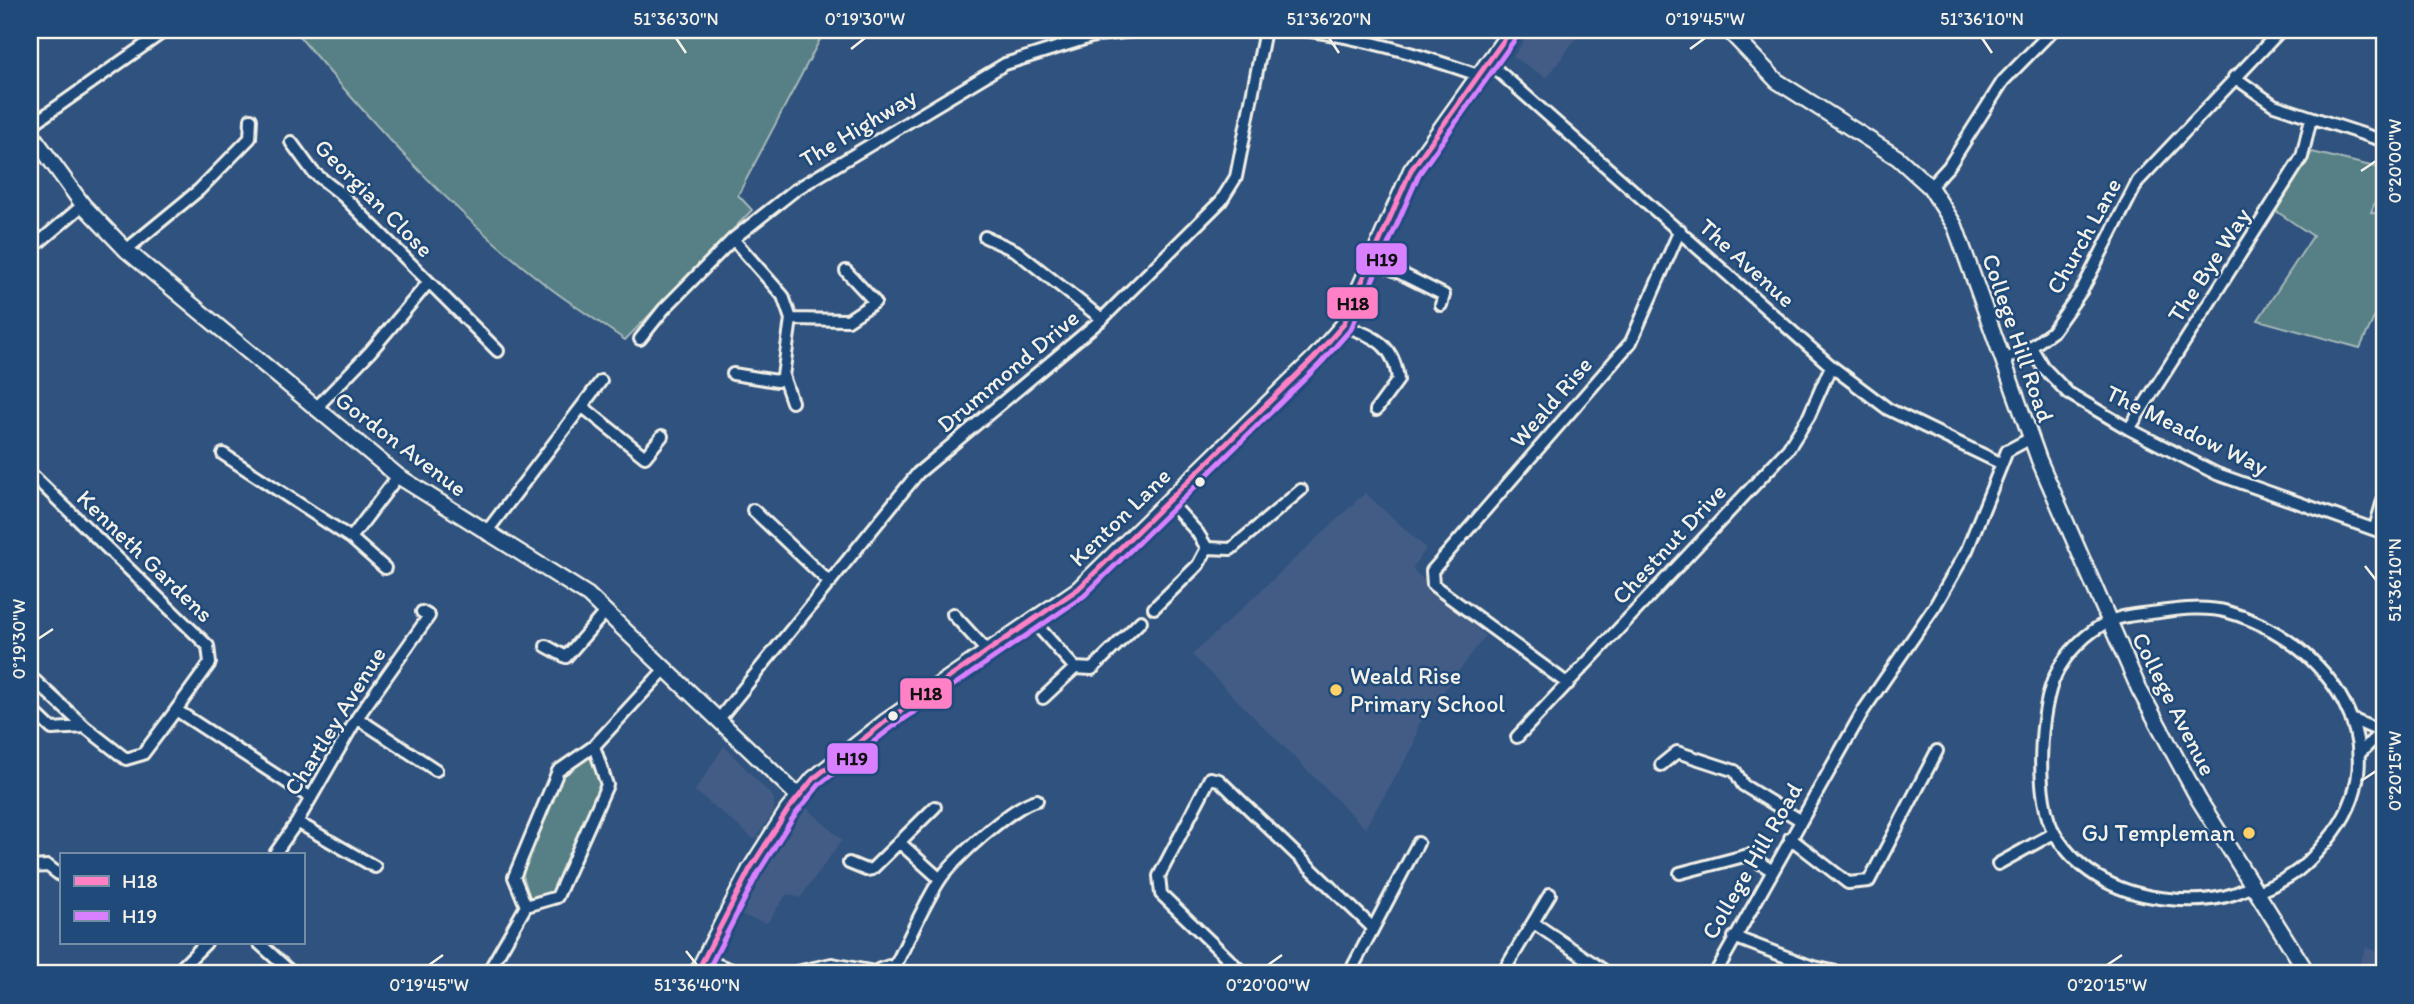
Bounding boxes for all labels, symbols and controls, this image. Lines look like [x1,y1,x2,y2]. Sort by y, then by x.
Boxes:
text: 51°36'30"N [633,8,719,30]
text: 0°19'30"W [825,8,905,30]
text: 51°36'20"N [1286,8,1372,30]
text: 0°19'45"W [1665,8,1745,30]
text: 51°36'10"N [1940,8,2024,30]
street label: The Highway [794,81,921,174]
text: 0°20'00"W [2384,119,2406,203]
street label: Georgian Close [309,132,440,263]
street label: Church Lane [2040,173,2127,299]
street label: The Bye Way [2161,201,2257,327]
street label: The Avenue [1693,212,1801,313]
line badge: H19 [1355,242,1408,276]
text: H19 [1366,248,1398,271]
street label: College Hill Road [1976,250,2061,426]
line badge: H18 [1326,286,1379,320]
text: H18 [1337,292,1370,315]
street label: Drummond Drive [931,303,1085,438]
street label: Weald Rise [1503,350,1598,453]
street label: The Meadow Way [2101,378,2273,481]
street label: Gordon Avenue [330,385,473,503]
street label: Kenton Lane [1063,461,1176,572]
unlabelled marker [1193,475,1207,489]
street label: Chestnut Drive [1605,477,1732,610]
street label: Kenneth Gardens [71,483,220,628]
text: 51°36'10"N [2384,538,2406,622]
text: 0°19'30"W [8,599,30,679]
street label: College Avenue [2126,627,2223,780]
street label: Chartley Avenue [277,641,392,801]
place label: Weald Rise Primary School [1350,661,1505,718]
line badge: H18 [899,677,953,710]
text: H18 [910,682,943,705]
marker: Weald Rise Primary School [1328,682,1344,698]
unlabelled marker [886,709,900,723]
text: 0°20'15"W [2384,731,2406,811]
line badge: H19 [826,742,879,775]
text: H19 [836,747,868,770]
street label: College Hill Road [1695,777,1808,944]
place label: GJ Templeman [2081,818,2235,847]
marker: GJ Templeman [2241,825,2257,841]
legend [60,853,304,944]
text: H18 [122,868,158,893]
text: H19 [122,903,157,928]
text: 0°19'45"W [389,974,469,996]
text: 51°36'40"N [654,974,740,996]
text: 0°20'00"W [1226,974,1310,996]
text: 0°20'15"W [2067,974,2147,996]

